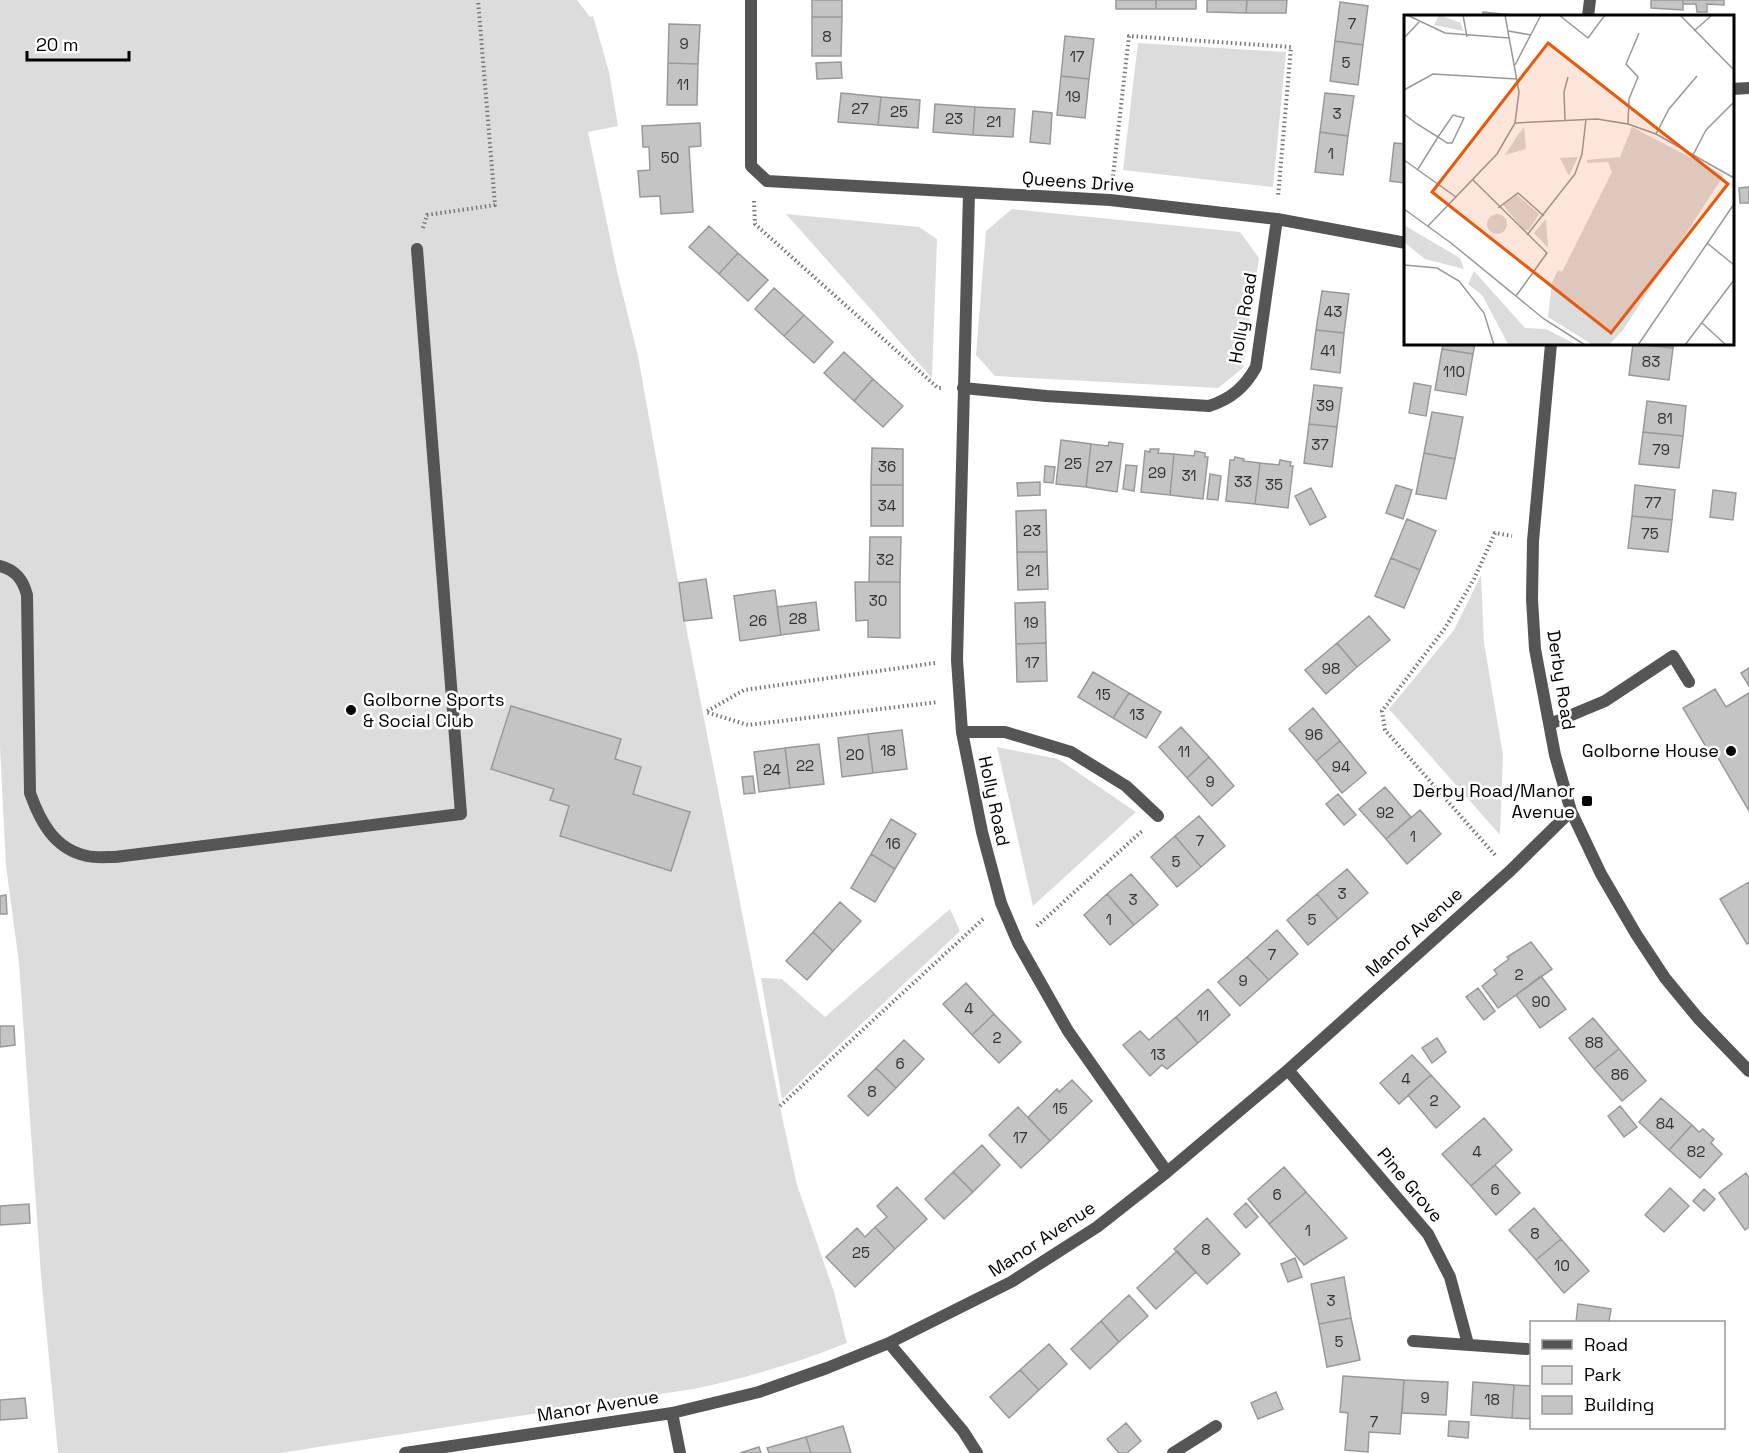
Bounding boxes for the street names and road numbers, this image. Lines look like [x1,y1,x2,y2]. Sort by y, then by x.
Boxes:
street label: Queens Drive [1021,166,1135,197]
street label: Holly Road [1223,271,1262,365]
street label: Derby Road [1542,628,1581,731]
street label: Holly Road [974,754,1015,848]
street label: Manor Avenue [1360,882,1467,981]
street label: Pine Grove [1372,1143,1448,1227]
street label: Manor Avenue [984,1195,1099,1282]
street label: Manor Avenue [535,1385,660,1426]

